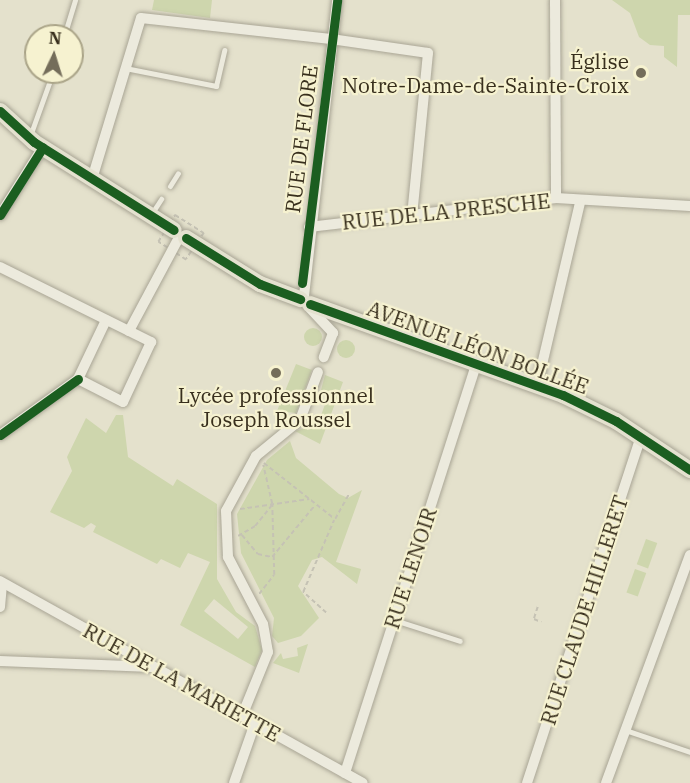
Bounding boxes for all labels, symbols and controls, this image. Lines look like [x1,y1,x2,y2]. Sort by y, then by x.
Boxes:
north arrow [24,24,84,84]
text: N [48,28,62,48]
place label: Église Notre-Dame-de-Sainte-Croix [342,48,629,98]
street label: RUE DE FLORE [279,64,323,214]
marker: Église Notre-Dame-de-Sainte-Croix [634,66,648,80]
street label: RUE DE LA PRESCHE [341,188,551,234]
street label: AVENUE LÉON BOLLÉE [364,295,592,399]
marker: Lycée professionnel Joseph Roussel [269,366,283,380]
place label: Lycée professionnel Joseph Roussel [178,382,374,432]
street label: RUE CLAUDE HILLERET [535,492,633,728]
street label: RUE LENOIR [378,504,442,632]
street label: RUE DE LA MARIETTE [79,617,285,747]

